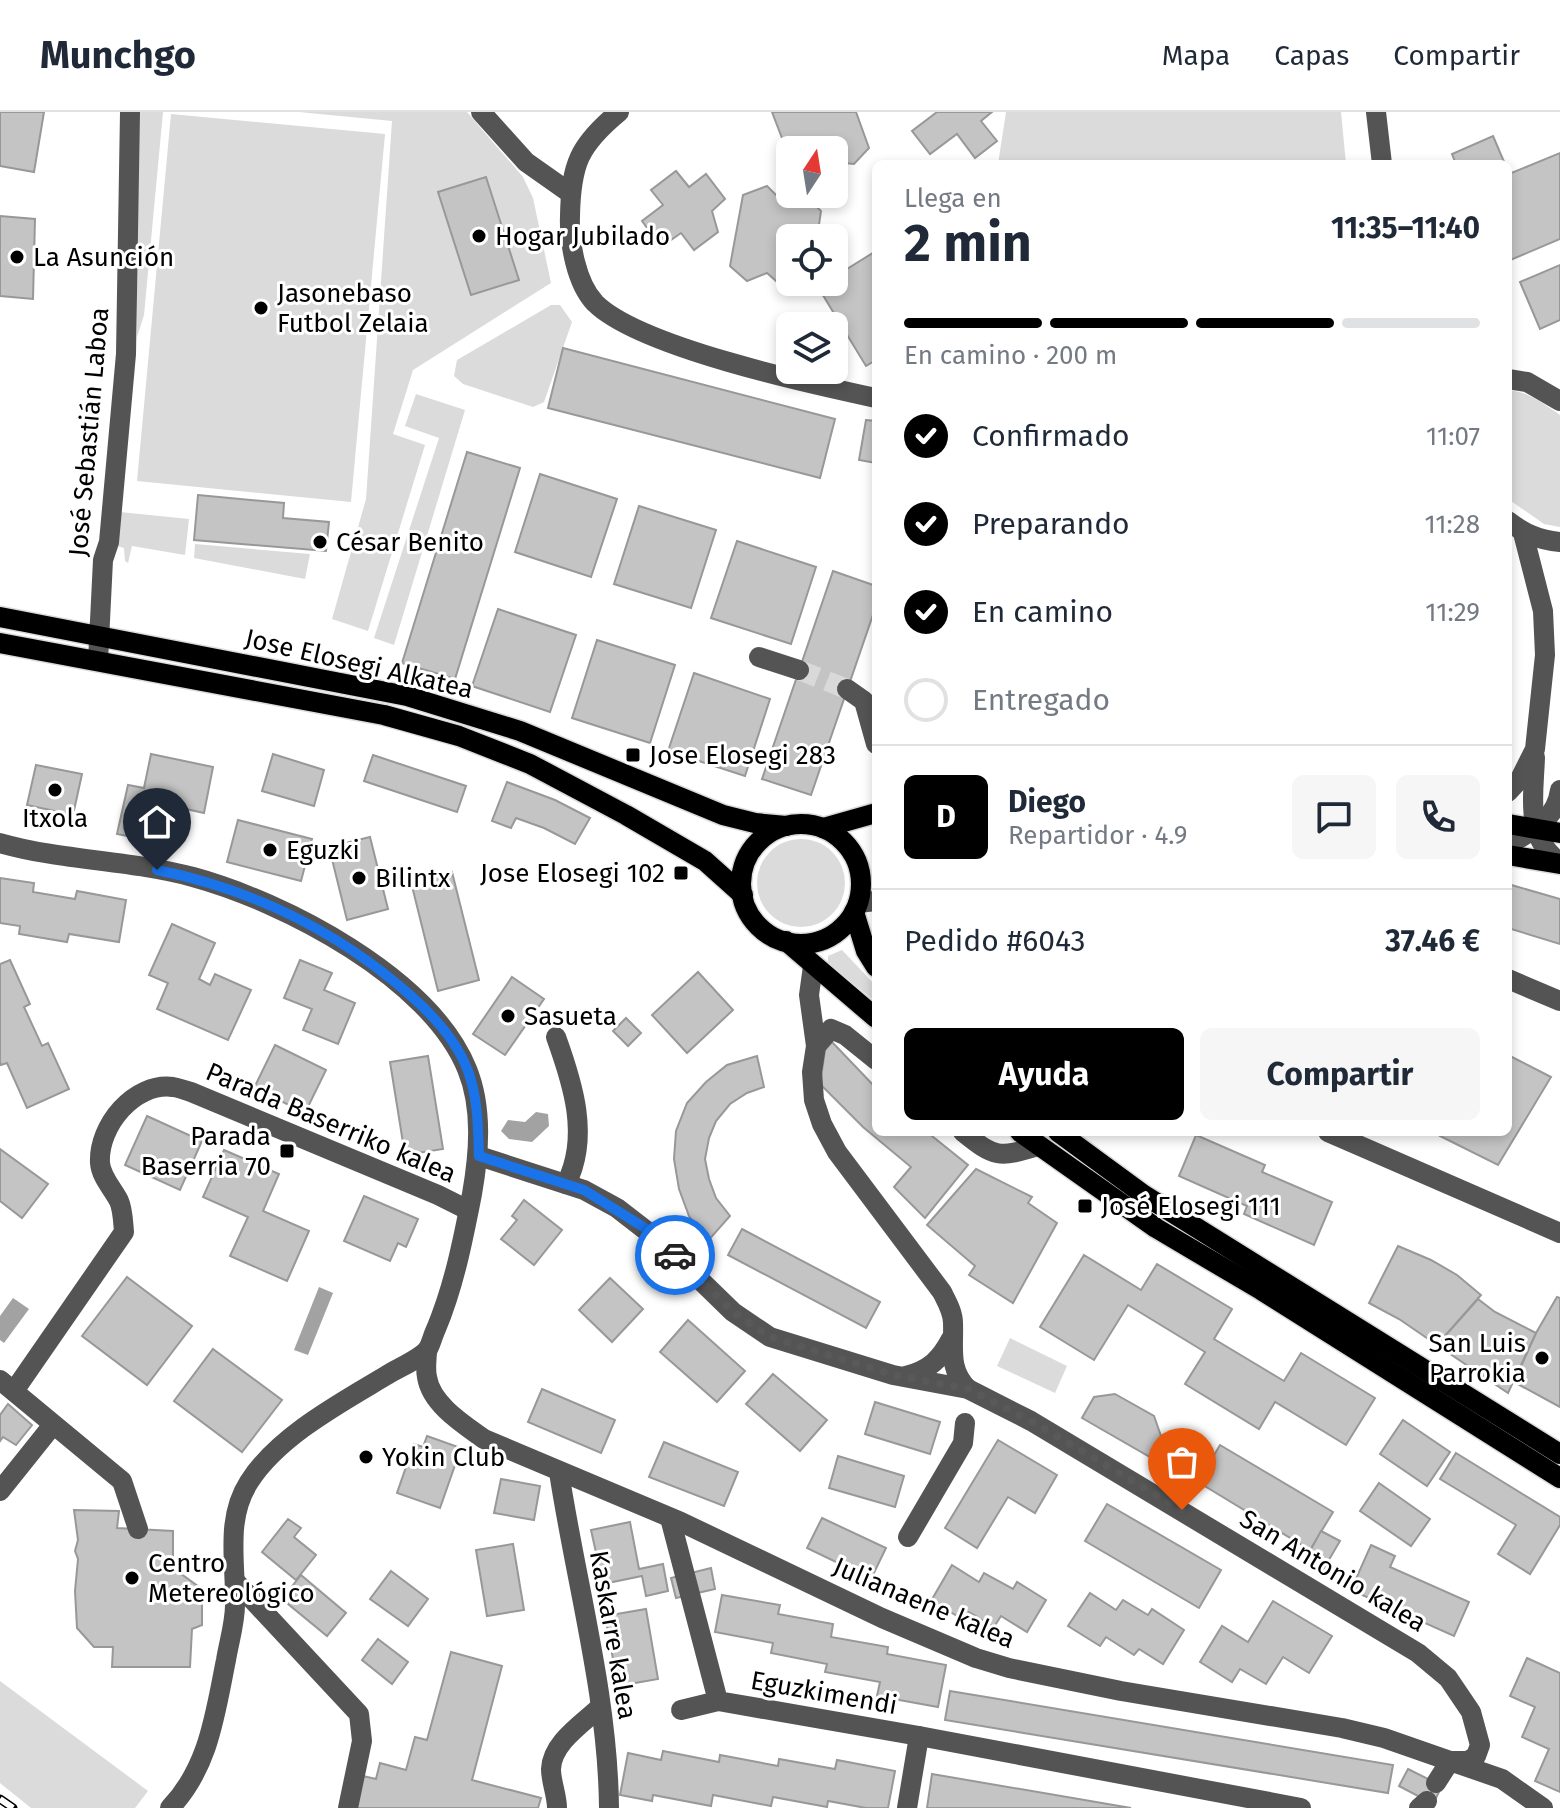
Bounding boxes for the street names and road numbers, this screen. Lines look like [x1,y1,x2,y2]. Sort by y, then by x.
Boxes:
street label: José Sebastián Laboa [63,306,115,558]
street label: Jose Elosegi Alkatea [242,623,476,705]
street label: Parada Baserriko kalea [201,1056,461,1190]
street label: San Antonio kalea [1234,1503,1432,1639]
street label: Kaskarre kalea [583,1548,643,1722]
street label: Julianaene kalea [828,1551,1020,1655]
street label: Eguzkimendi [748,1665,900,1721]

